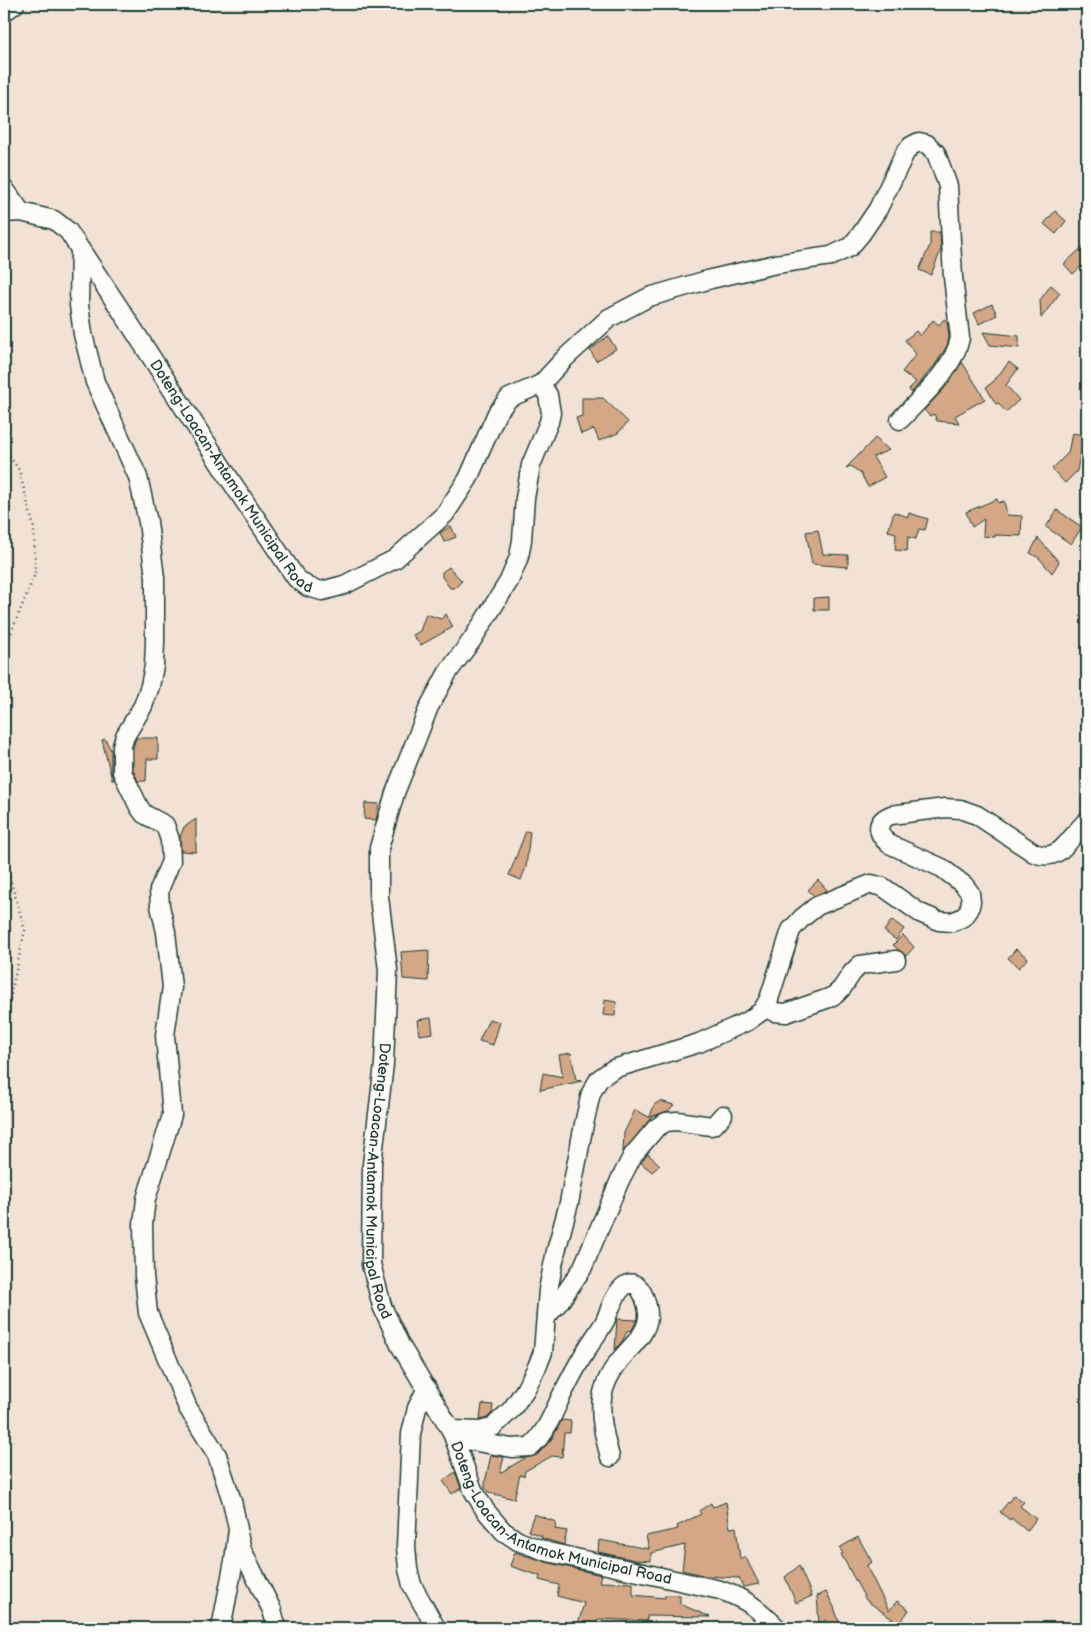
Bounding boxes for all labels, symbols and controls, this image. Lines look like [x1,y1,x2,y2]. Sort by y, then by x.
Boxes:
street label: Doteng-Loacan-Antamok Municipal Road [145,356,315,598]
street label: Doteng-Loacan-Antamok Municipal Road [360,1042,396,1322]
street label: Doteng-Loacan-Antamok Municipal Road [446,1439,673,1589]

